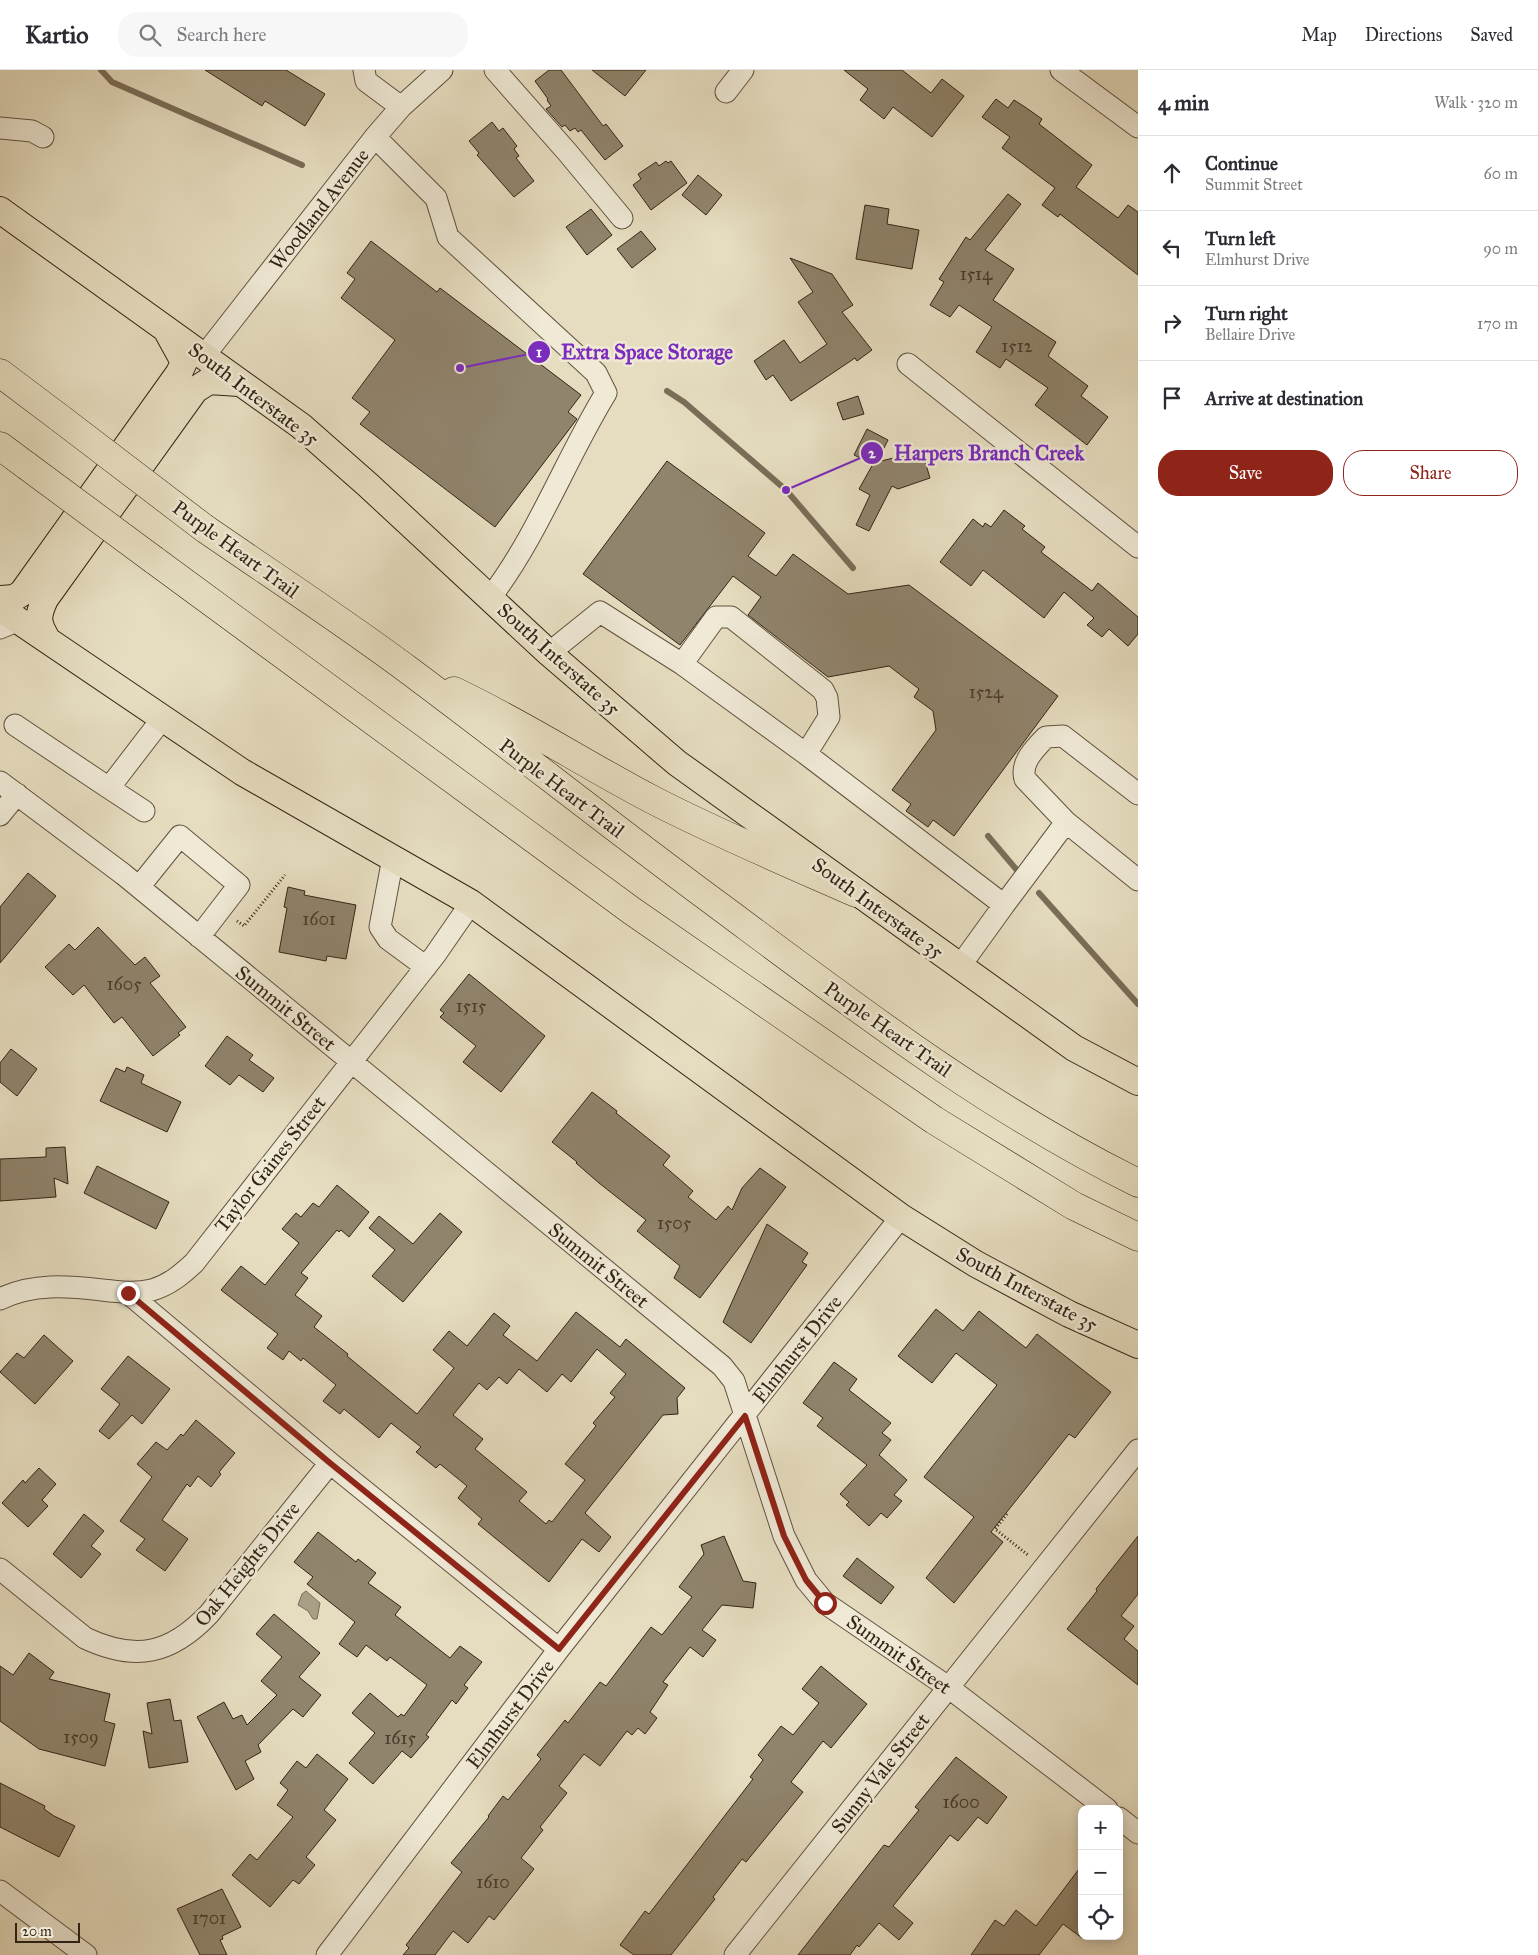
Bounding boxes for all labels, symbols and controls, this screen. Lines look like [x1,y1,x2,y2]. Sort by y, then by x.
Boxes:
search box [118,12,468,57]
text: Kartio [25,20,88,50]
icon: search [136,21,164,49]
text: Search here [176,23,266,46]
text: Map [1301,24,1337,46]
text: Directions [1365,24,1442,46]
text: Saved [1470,24,1513,46]
text: 4 min [1158,90,1209,116]
text: Walk · 320 m [1434,93,1518,112]
street label: Woodland Avenue [264,143,374,275]
text: Continue [1205,152,1278,175]
icon: ahead [1158,159,1186,187]
text: 60 m [1484,164,1518,183]
text: Summit Street [1205,175,1303,194]
text: Turn left [1205,227,1275,250]
icon: left [1158,234,1186,262]
text: 90 m [1483,239,1518,258]
text: Elmhurst Drive [1205,250,1310,269]
house number: 1514 [960,263,993,285]
text: Turn right [1205,302,1288,325]
icon: right [1158,309,1186,337]
text: 170 m [1477,314,1518,333]
text: Bellaire Drive [1205,325,1295,344]
callout: Extra Space Storage [526,334,743,370]
house number: 1512 [1001,335,1033,357]
street label: South Interstate 35 [184,337,324,451]
text: Extra Space Storage [561,339,733,365]
text: 1 [536,343,542,361]
icon: arrive [1158,384,1186,412]
text: Arrive at destination [1205,387,1363,410]
callout: Harpers Branch Creek [859,435,1095,471]
text: Harpers Branch Creek [894,440,1085,466]
text: 2 [868,444,876,462]
button: Save [1158,450,1333,496]
button: Share [1343,450,1518,496]
street label: Purple Heart Trail [168,495,304,603]
street label: South Interstate 35 [493,598,625,720]
house number: 1524 [969,681,1004,703]
street label: Purple Heart Trail [495,733,630,843]
street label: South Interstate 35 [807,852,949,964]
house number: 1601 [302,908,336,930]
street label: Summit Street [231,960,341,1056]
house number: 1605 [106,973,142,995]
street label: Purple Heart Trail [820,976,957,1082]
house number: 1515 [456,995,487,1017]
street label: Taylor Gaines Street [209,1091,331,1237]
house number: 1505 [657,1212,692,1234]
street label: Summit Street [544,1217,654,1313]
street label: South Interstate 35 [952,1242,1102,1336]
route end [117,1282,140,1305]
street label: Elmhurst Drive [747,1290,847,1408]
street label: Oak Heights Drive [189,1497,305,1632]
route start [814,1592,837,1615]
street label: Summit Street [842,1609,956,1699]
street label: Elmhurst Drive [461,1655,559,1773]
street label: Sunny Vale Street [826,1708,934,1838]
house number: 1509 [63,1726,99,1748]
house number: 1615 [384,1727,416,1749]
house number: 1600 [942,1791,980,1813]
map controls [1078,1805,1123,1940]
button: + [1078,1805,1123,1850]
button: − [1078,1850,1123,1895]
house number: 1610 [476,1871,510,1893]
button: locate [1078,1895,1123,1940]
house number: 1701 [192,1907,226,1929]
scale bar [15,1920,80,1943]
text: 20 m [22,1923,52,1940]

